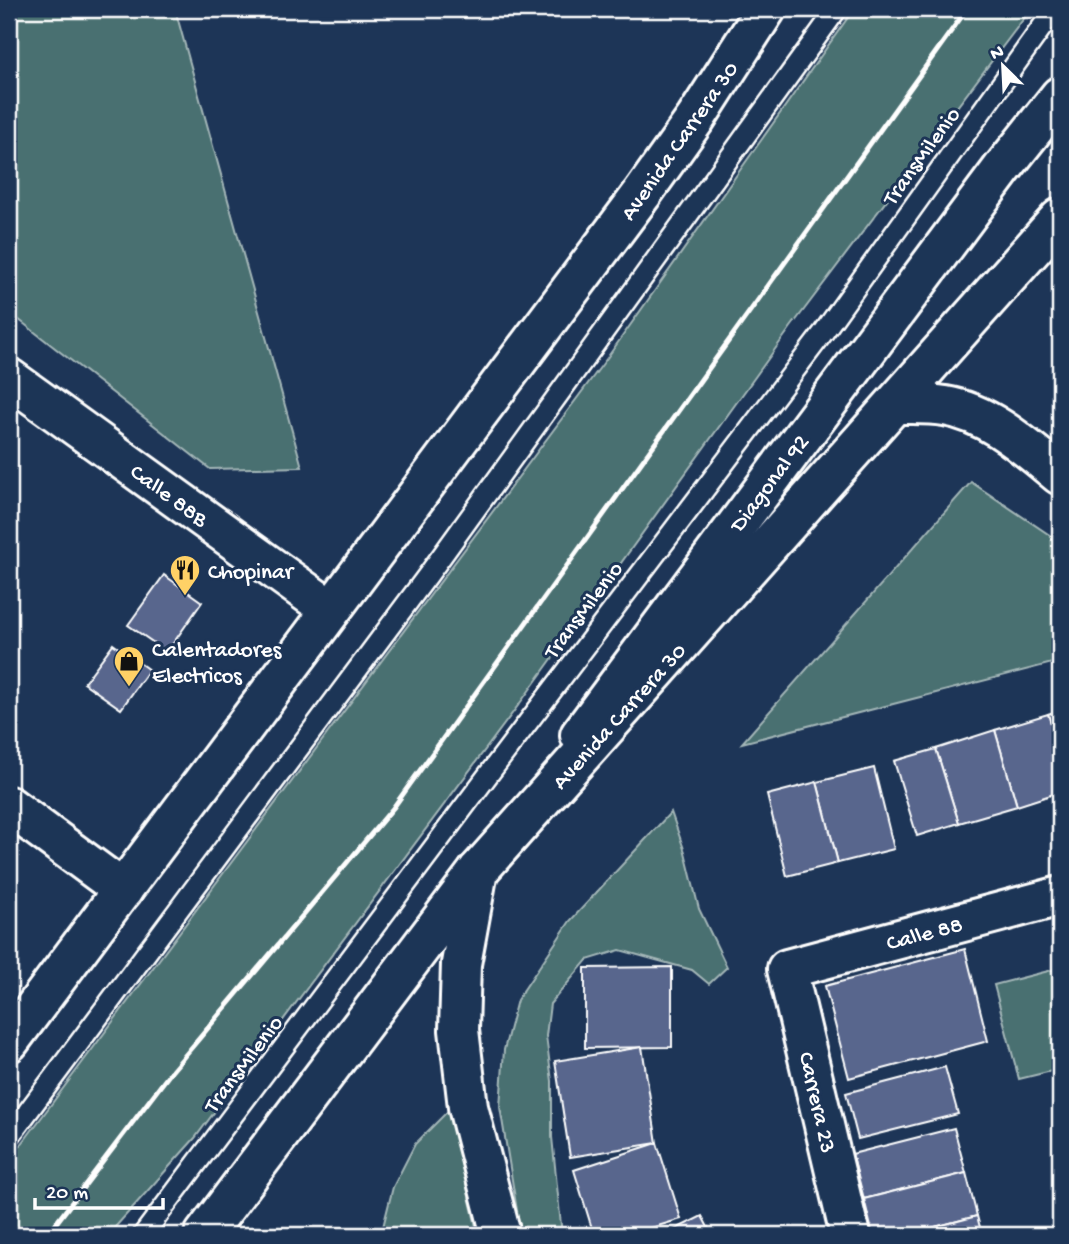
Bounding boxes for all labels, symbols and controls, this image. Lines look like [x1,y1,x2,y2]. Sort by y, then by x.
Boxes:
north arrow [968,32,1038,102]
text: N [987,41,1008,67]
street label: Avenida Carrera 30 [616,57,746,227]
street label: TransMilenio [877,103,968,213]
street label: Diagonal 92 [724,430,816,540]
street label: Calle 88B [124,460,213,535]
restaurant icon: Chopinar [168,553,202,597]
street label: TransMilenio [538,557,630,667]
place label: Chopinar [208,560,295,587]
place label: Calentadores Electricos [152,638,282,691]
street label: Avenida Carrera 30 [548,638,694,796]
shop icon: Calentadores Electricos [112,644,146,688]
street label: Calle 88 [884,912,966,959]
street label: TransMilenio [198,1011,290,1121]
street label: Carrera 23 [791,1050,840,1156]
scale bar [35,1167,163,1211]
text: 20 m [46,1182,88,1207]

